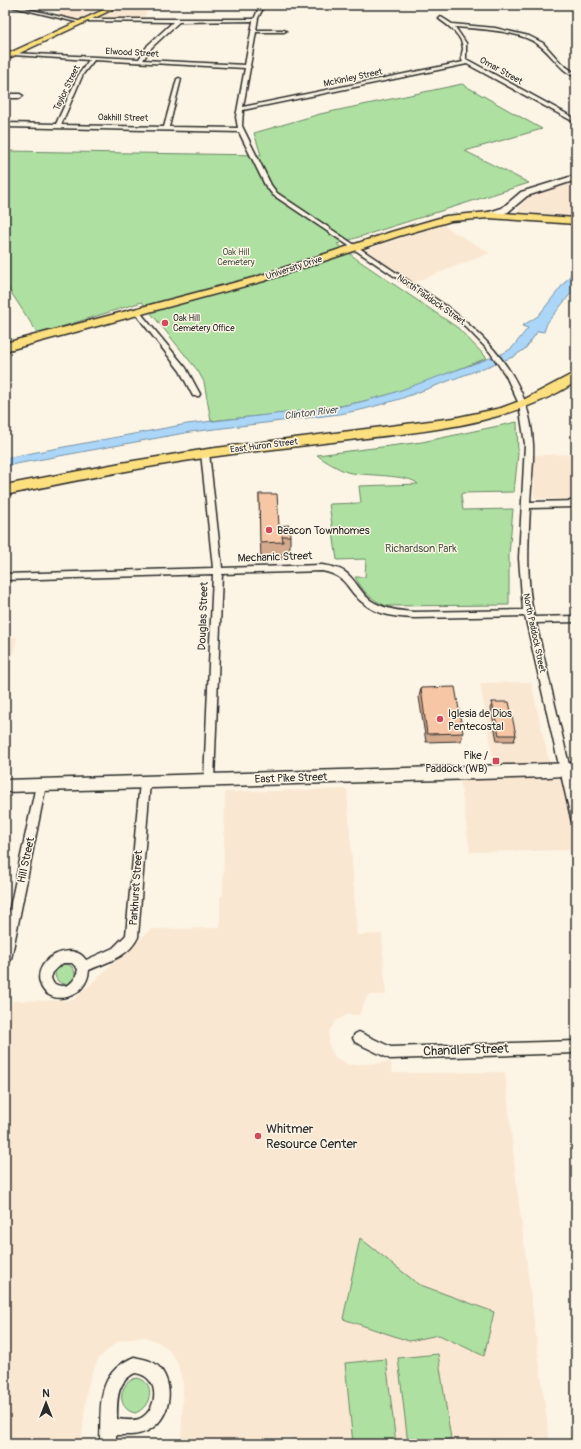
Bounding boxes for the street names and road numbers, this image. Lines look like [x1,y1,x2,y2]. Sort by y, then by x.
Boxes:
street label: Elwood Street [105,46,159,60]
street label: Omar Street [478,55,525,87]
street label: Taylor Street [51,63,83,112]
street label: McKinley Street [323,66,384,90]
street label: Oakhill Street [98,112,149,124]
street label: University Drive [264,253,324,282]
street label: North Paddock Street [395,272,468,328]
street label: East Huron Street [230,436,299,456]
street label: Mechanic Street [237,549,313,565]
street label: Douglas Street [195,581,211,651]
street label: North Paddock Street [520,592,548,674]
street label: East Pike Street [254,770,328,786]
street label: Hill Street [15,835,37,884]
street label: Parkhurst Street [127,849,145,926]
street label: Chandler Street [423,1040,510,1059]

